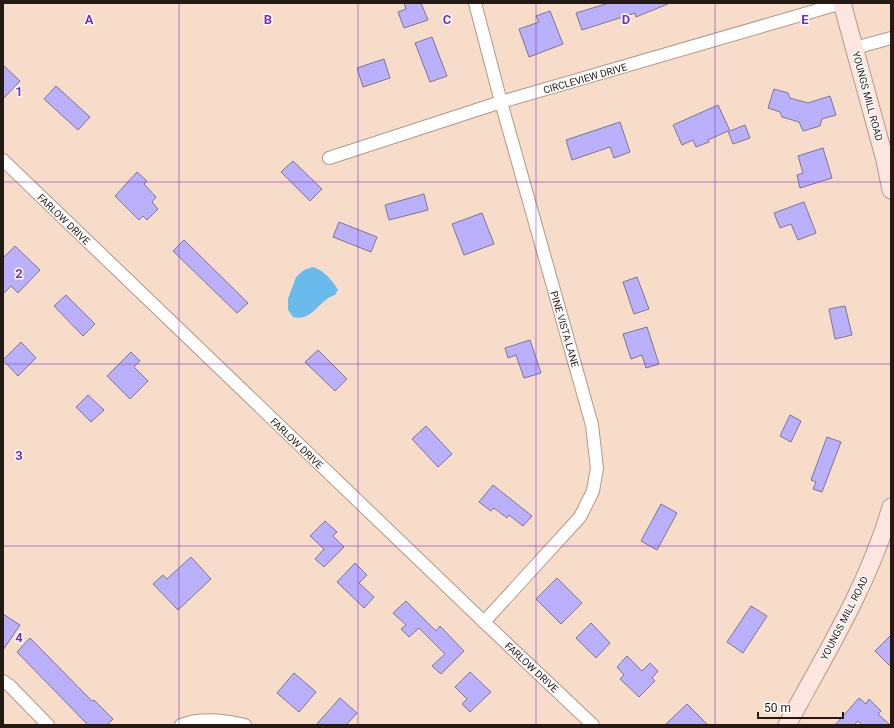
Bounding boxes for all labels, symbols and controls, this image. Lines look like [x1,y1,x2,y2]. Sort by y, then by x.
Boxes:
text: A [85,12,94,27]
text: B [264,12,272,27]
text: C [443,12,452,27]
text: D [622,12,630,27]
text: E [801,12,809,27]
street label: YOUNGS MILL ROAD [850,50,885,142]
street label: CIRCLEVIEW DRIVE [542,61,629,96]
text: 1 [15,84,23,99]
street label: FARLOW DRIVE [35,192,92,247]
text: 2 [15,266,23,281]
street label: PINE VISTA LANE [548,290,581,369]
street label: FARLOW DRIVE [268,416,325,471]
text: 3 [15,448,23,463]
street label: YOUNGS MILL ROAD [819,575,870,662]
text: 4 [15,630,23,645]
street label: FARLOW DRIVE [503,640,561,695]
scale bar [758,694,843,720]
text: 50 m [764,701,791,715]

